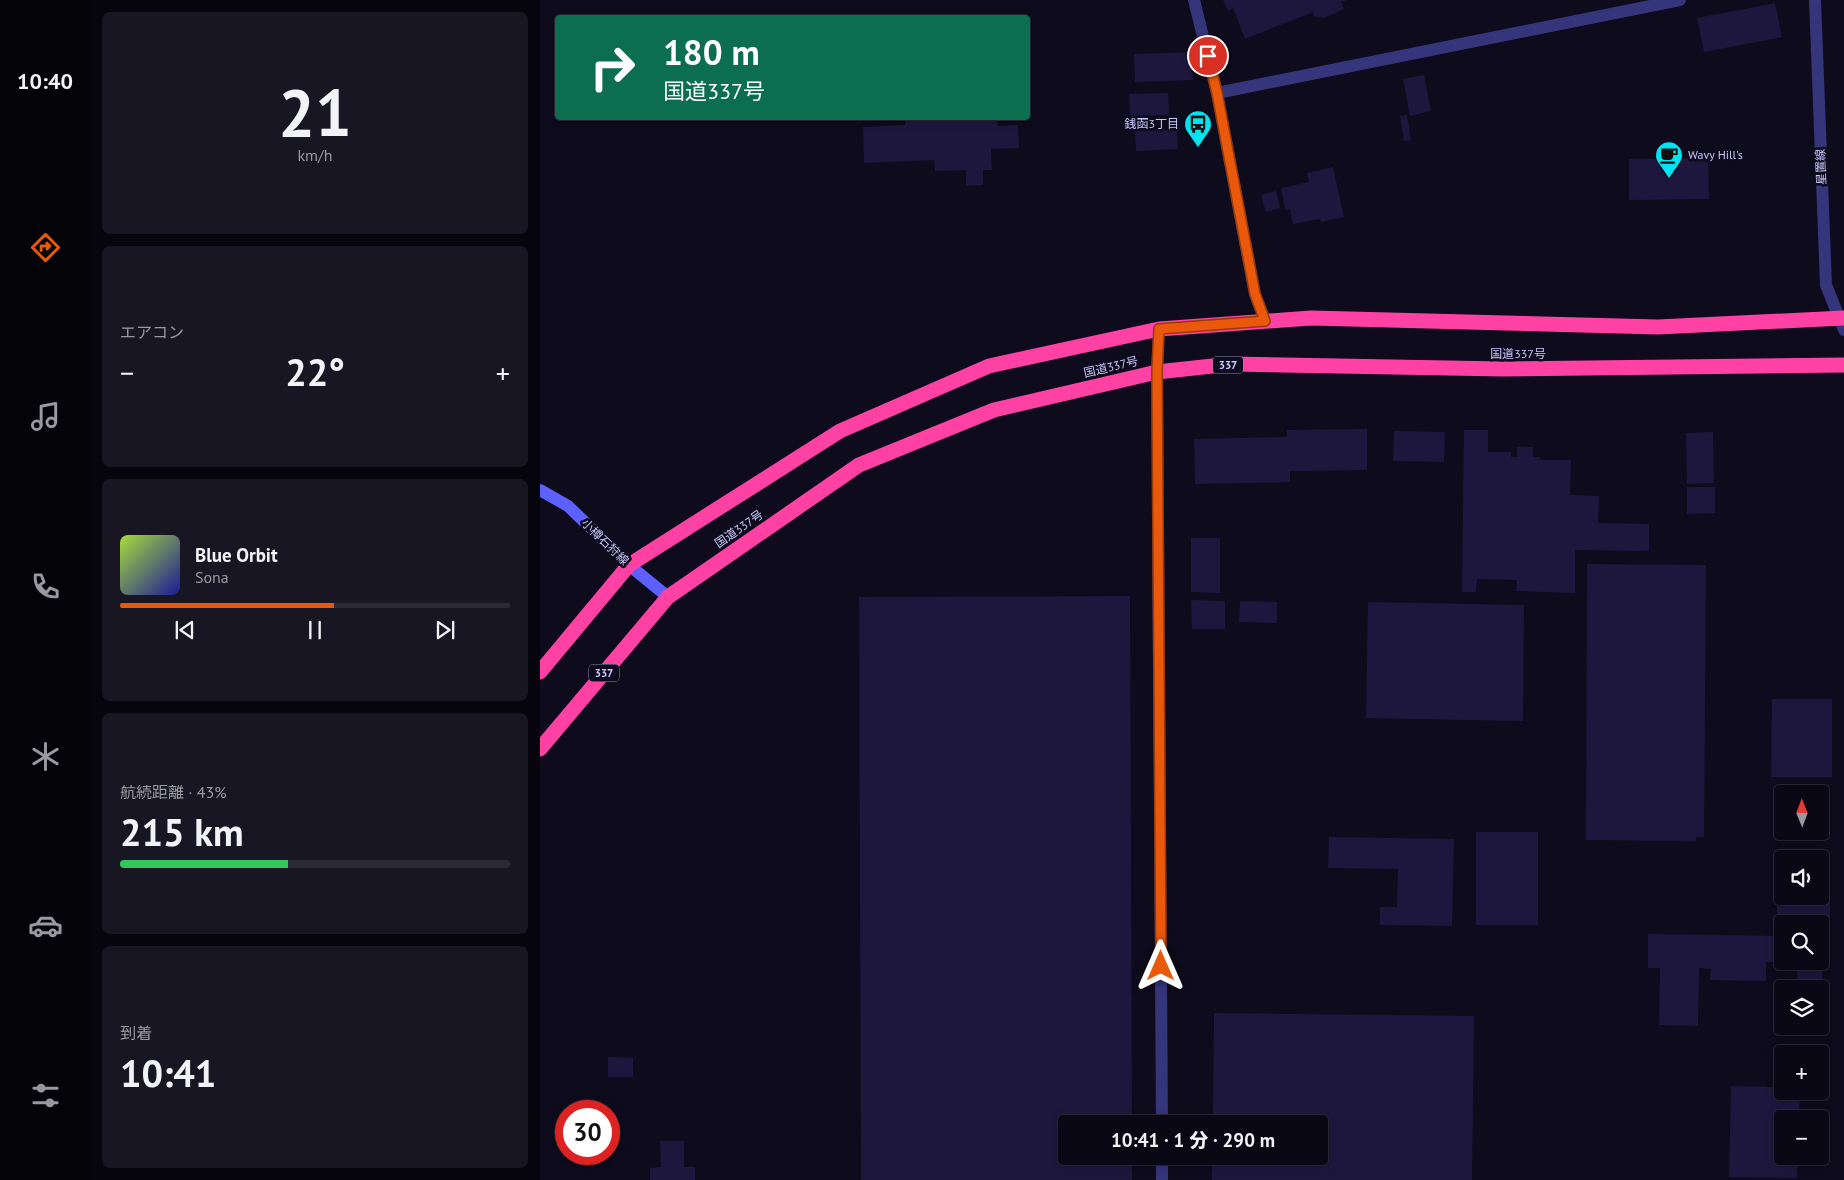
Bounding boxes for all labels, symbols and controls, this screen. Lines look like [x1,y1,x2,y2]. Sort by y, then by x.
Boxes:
text: 180 m [663,29,760,75]
icon: right [580,35,645,100]
pin [1187,35,1229,77]
icon: arrive [1194,42,1222,70]
text: 10:40 [17,67,73,95]
text: 21 [278,70,352,154]
text: 国道337号 [663,77,765,105]
bus stop icon: 銭函3丁目 [1183,109,1213,148]
place label: 銭函3丁目 [1124,116,1179,131]
cafe icon: Wavy Hill's [1654,140,1684,179]
text: km/h [297,145,333,165]
place label: Wavy Hill's [1688,147,1743,162]
street label: 星置線 [1812,149,1829,185]
icon: directions [28,230,63,265]
text: エアコン [120,322,184,342]
street label: 国道337号 [1490,346,1546,361]
text: 22° [285,347,345,396]
street label: 国道337号 [1082,353,1140,380]
text: − [120,354,134,391]
text: + [496,354,510,391]
road number: 337 [1213,356,1243,374]
icon: music [28,399,63,434]
street label: 国道337号 [712,506,766,551]
street label: 小樽石狩線 [579,515,632,568]
text: Blue Orbit [195,543,278,567]
text: Sona [195,567,229,587]
icon: phone [28,569,63,604]
icon: previous [171,616,199,644]
icon: pause [301,616,329,644]
icon: next [431,616,459,644]
road number: 337 [589,664,619,681]
icon: climate [28,739,63,774]
text: 航続距離 · 43% [120,782,227,802]
north arrow [1774,785,1829,840]
map controls [1774,785,1829,1165]
text: 215 km [120,807,244,856]
button: sound [1774,850,1829,905]
icon: car [28,908,63,943]
button: search [1774,915,1829,970]
position arrow [1134,939,1186,991]
button: layers [1774,980,1829,1035]
text: 到着 [120,1023,152,1043]
button: + [1774,1045,1829,1100]
text: 10:41 [120,1048,216,1097]
icon: filters [28,1078,63,1113]
speed limit sign: 30 [555,1100,620,1165]
button: − [1774,1110,1829,1165]
text: 10:41 · 1 分 · 290 m [1111,1128,1275,1152]

